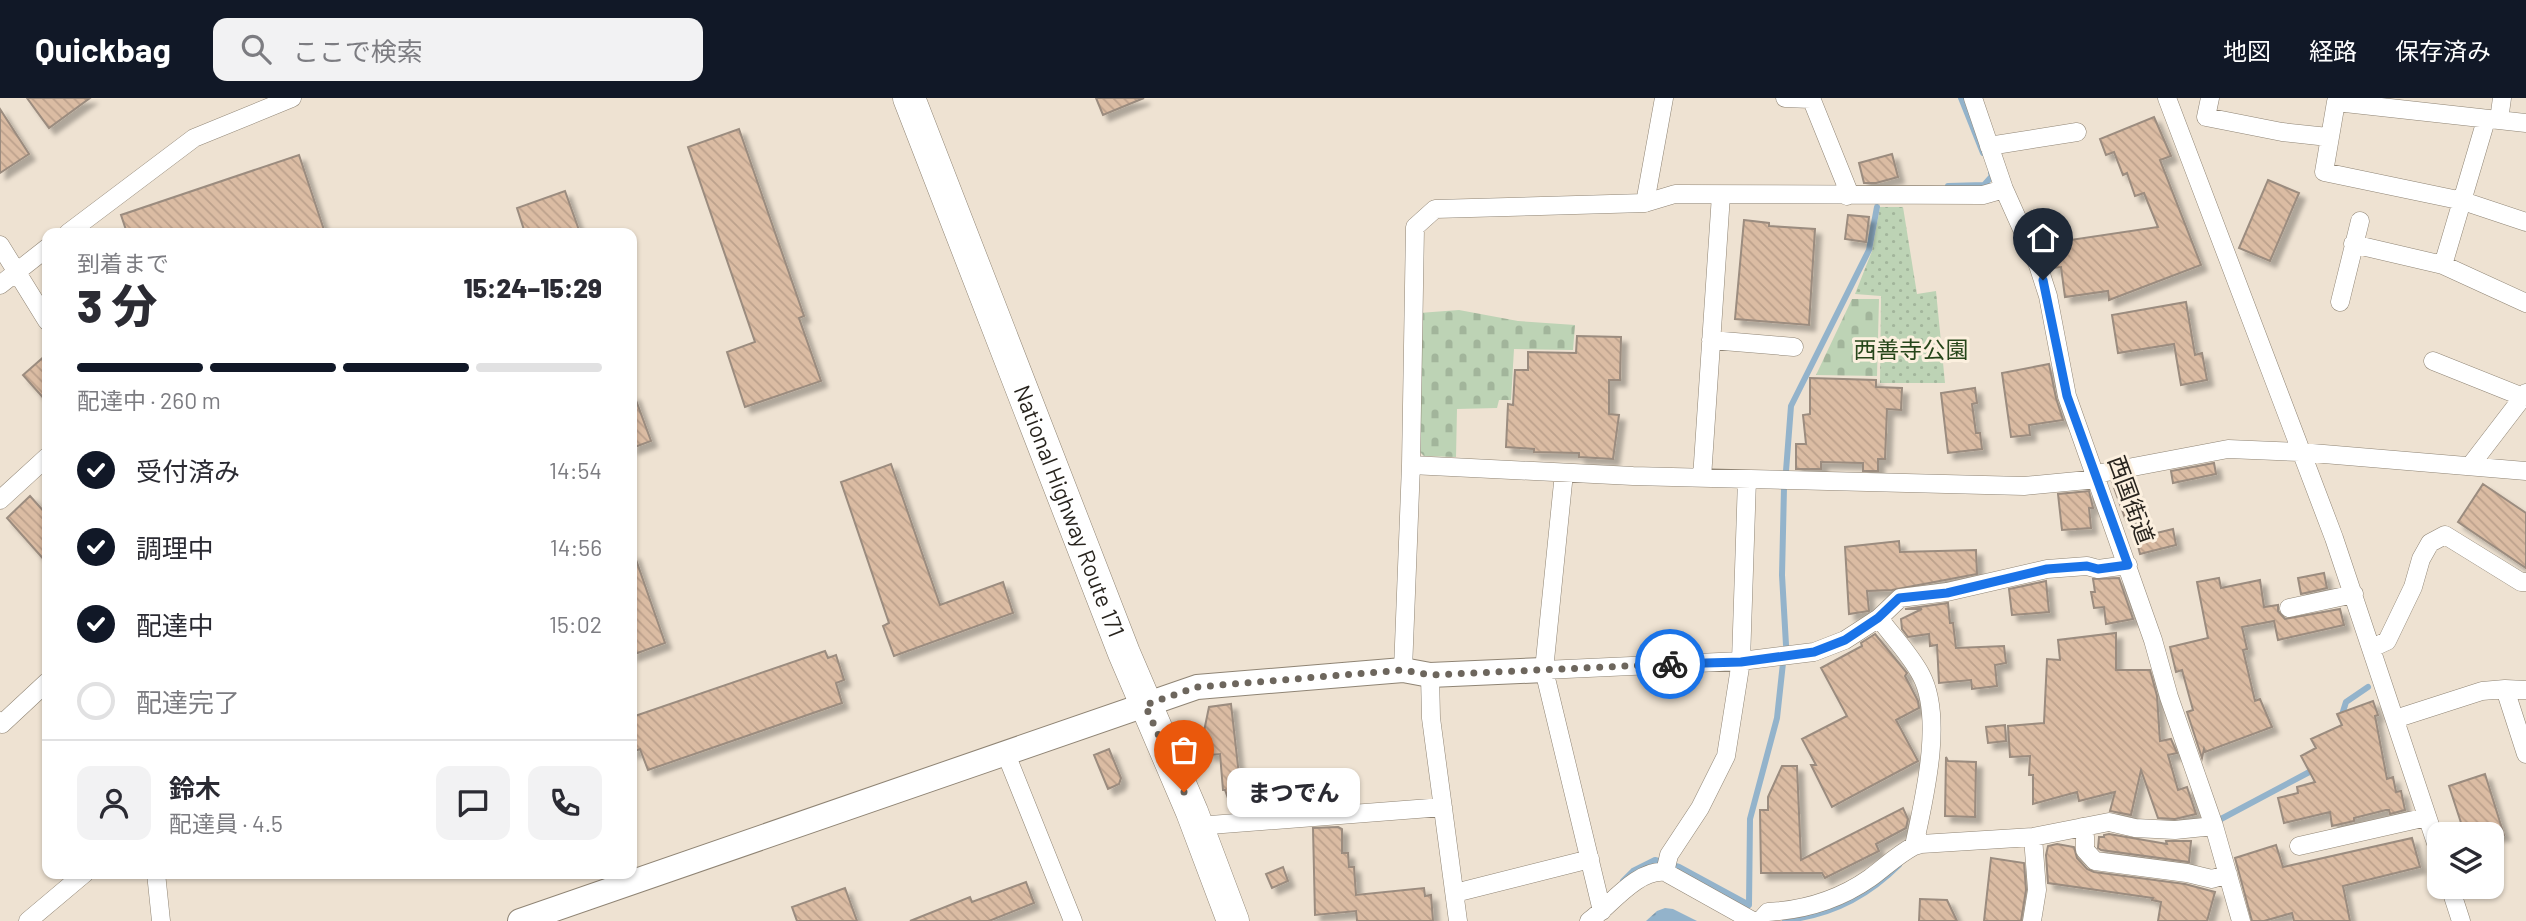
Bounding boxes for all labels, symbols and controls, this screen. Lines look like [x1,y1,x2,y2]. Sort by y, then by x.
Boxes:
search box [213,18,703,81]
text: Quickbag [35,29,171,69]
icon: search [237,30,275,68]
text: ここで検索 [293,35,423,66]
text: 地図 [2223,36,2271,65]
text: 経路 [2309,36,2357,65]
text: 保存済み [2395,36,2491,65]
pin [2013,208,2073,280]
icon: home [2024,219,2062,257]
text: 到着まで [77,249,169,277]
text: 15:24–15:29 [463,272,602,303]
text: 3 分 [77,277,157,332]
park label: 西善寺公園 [1854,335,1969,363]
street label: National Highway Route 171 [1009,381,1131,641]
text: 配達中 · 260 m [77,386,221,414]
icon: check [77,451,115,489]
street label: 西国街道 [2103,452,2161,548]
text: 受付済み [136,455,240,486]
text: 14:54 [549,456,602,484]
icon: check [77,528,115,566]
text: 調理中 [136,532,214,563]
text: 14:56 [550,533,602,561]
icon: check [77,605,115,643]
text: 配達中 [136,609,214,640]
text: 15:02 [549,610,602,638]
courier [1635,629,1705,699]
icon: bike [1651,645,1689,683]
text: 配達完了 [136,686,240,717]
pin [1154,720,1214,792]
icon: bag [1165,731,1203,769]
button: person [77,766,151,840]
button: chat [436,766,510,840]
button: phone [528,766,602,840]
callout: まつでん [1226,768,1359,816]
text: 鈴木 [169,772,221,803]
text: まつでん [1248,778,1340,806]
text: 配達員 · 4.5 [169,809,283,837]
map controls [2427,822,2504,899]
button: layers [2427,822,2504,899]

